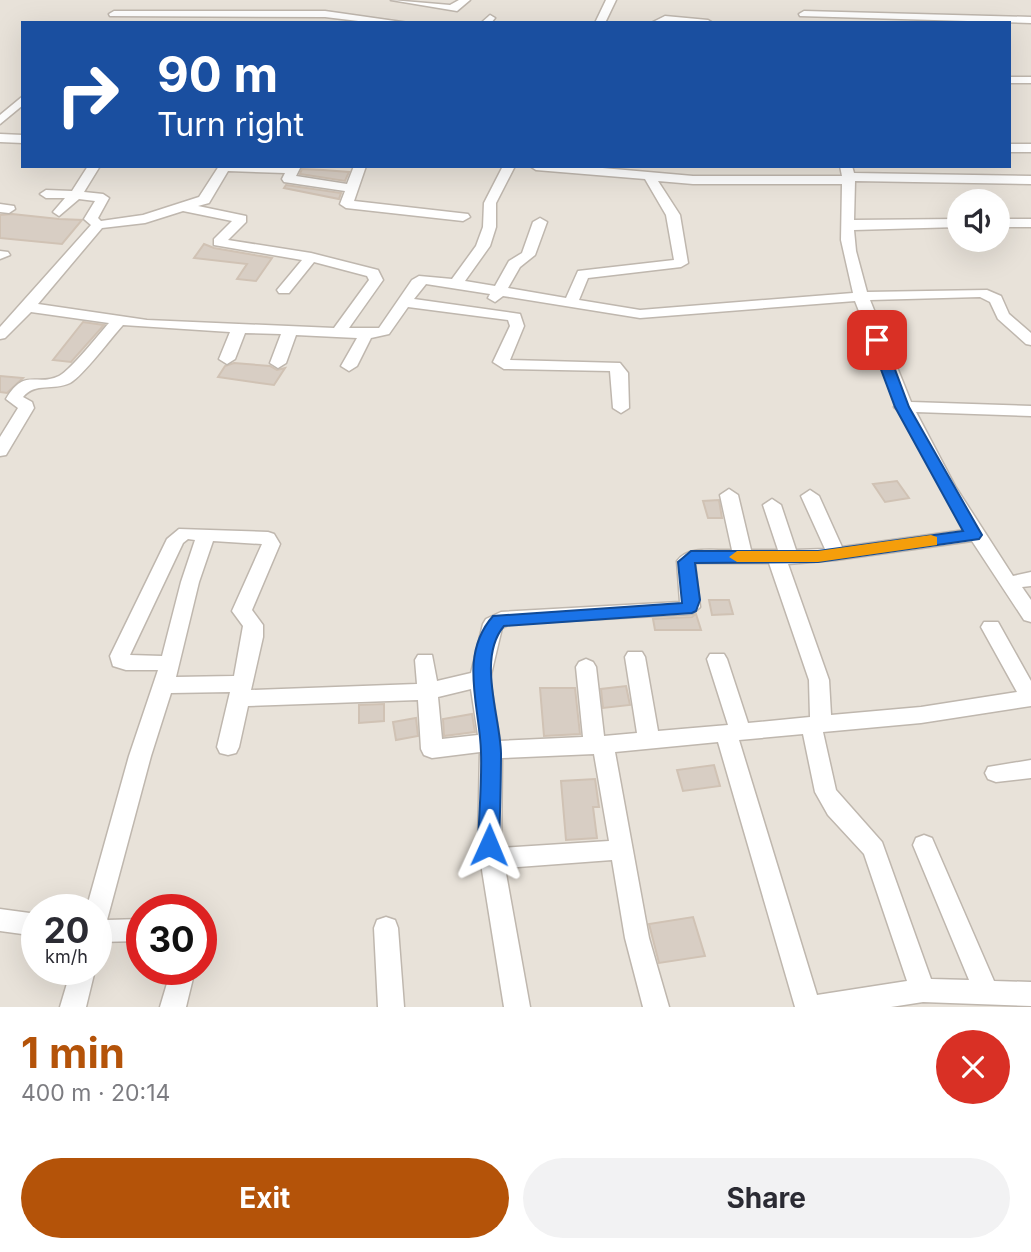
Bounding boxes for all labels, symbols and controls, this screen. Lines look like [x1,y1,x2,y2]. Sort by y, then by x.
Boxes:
text: 90 m [157,45,278,104]
icon: right [42,49,133,140]
text: Turn right [157,105,304,144]
map controls [947,189,1010,252]
button: sound [947,189,1010,252]
pin [847,310,907,370]
icon: arrive [858,321,896,359]
position arrow [452,808,526,882]
speed limit sign: 30 [126,894,217,985]
text: 20 [44,909,89,951]
text: km/h [45,946,88,967]
text: 1 min [21,1027,125,1078]
button: close [936,1030,1010,1104]
text: 400 m · 20:14 [21,1079,170,1107]
button: Exit [21,1158,509,1238]
button: Share [523,1158,1010,1238]

